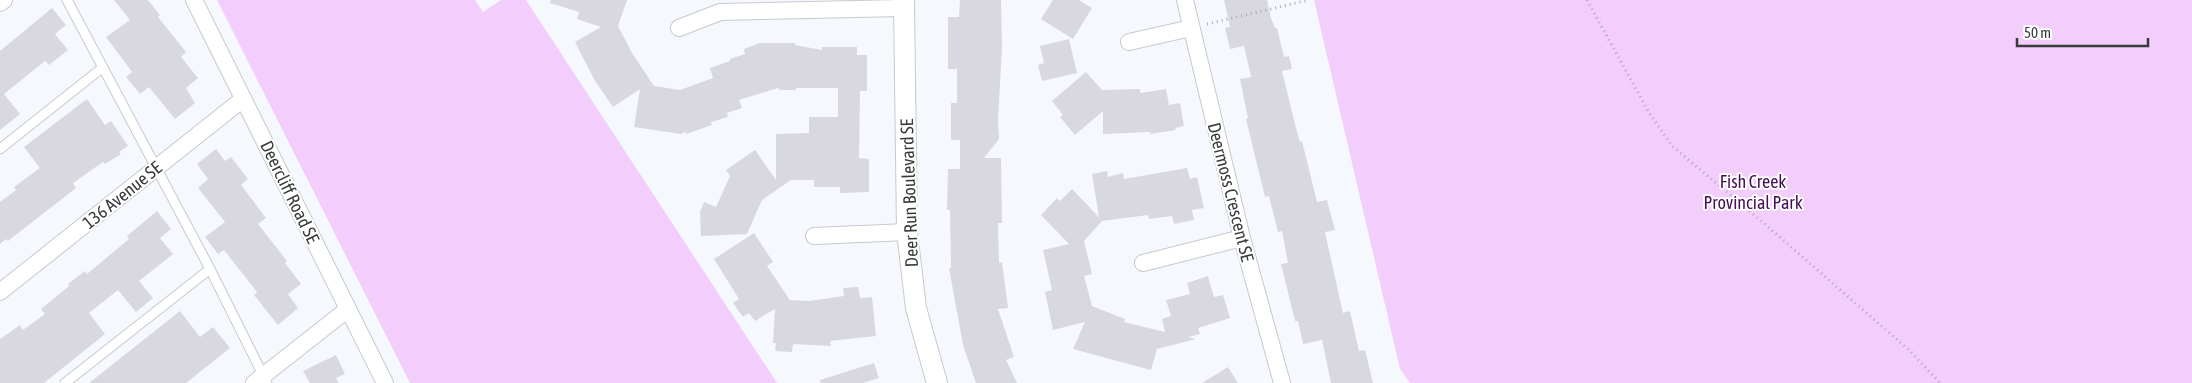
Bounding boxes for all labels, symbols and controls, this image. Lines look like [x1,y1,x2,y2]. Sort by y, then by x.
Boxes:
scale bar [2017,15,2148,47]
text: 50 m [2024,24,2051,41]
street label: Deer Run Boulevard SE [896,118,922,268]
street label: Deermoss Crescent SE [1204,120,1259,264]
street label: Deercliff Road SE [256,137,324,247]
street label: 136 Avenue SE [78,157,166,233]
park label: Fish Creek Provincial Park [1703,171,1803,213]

